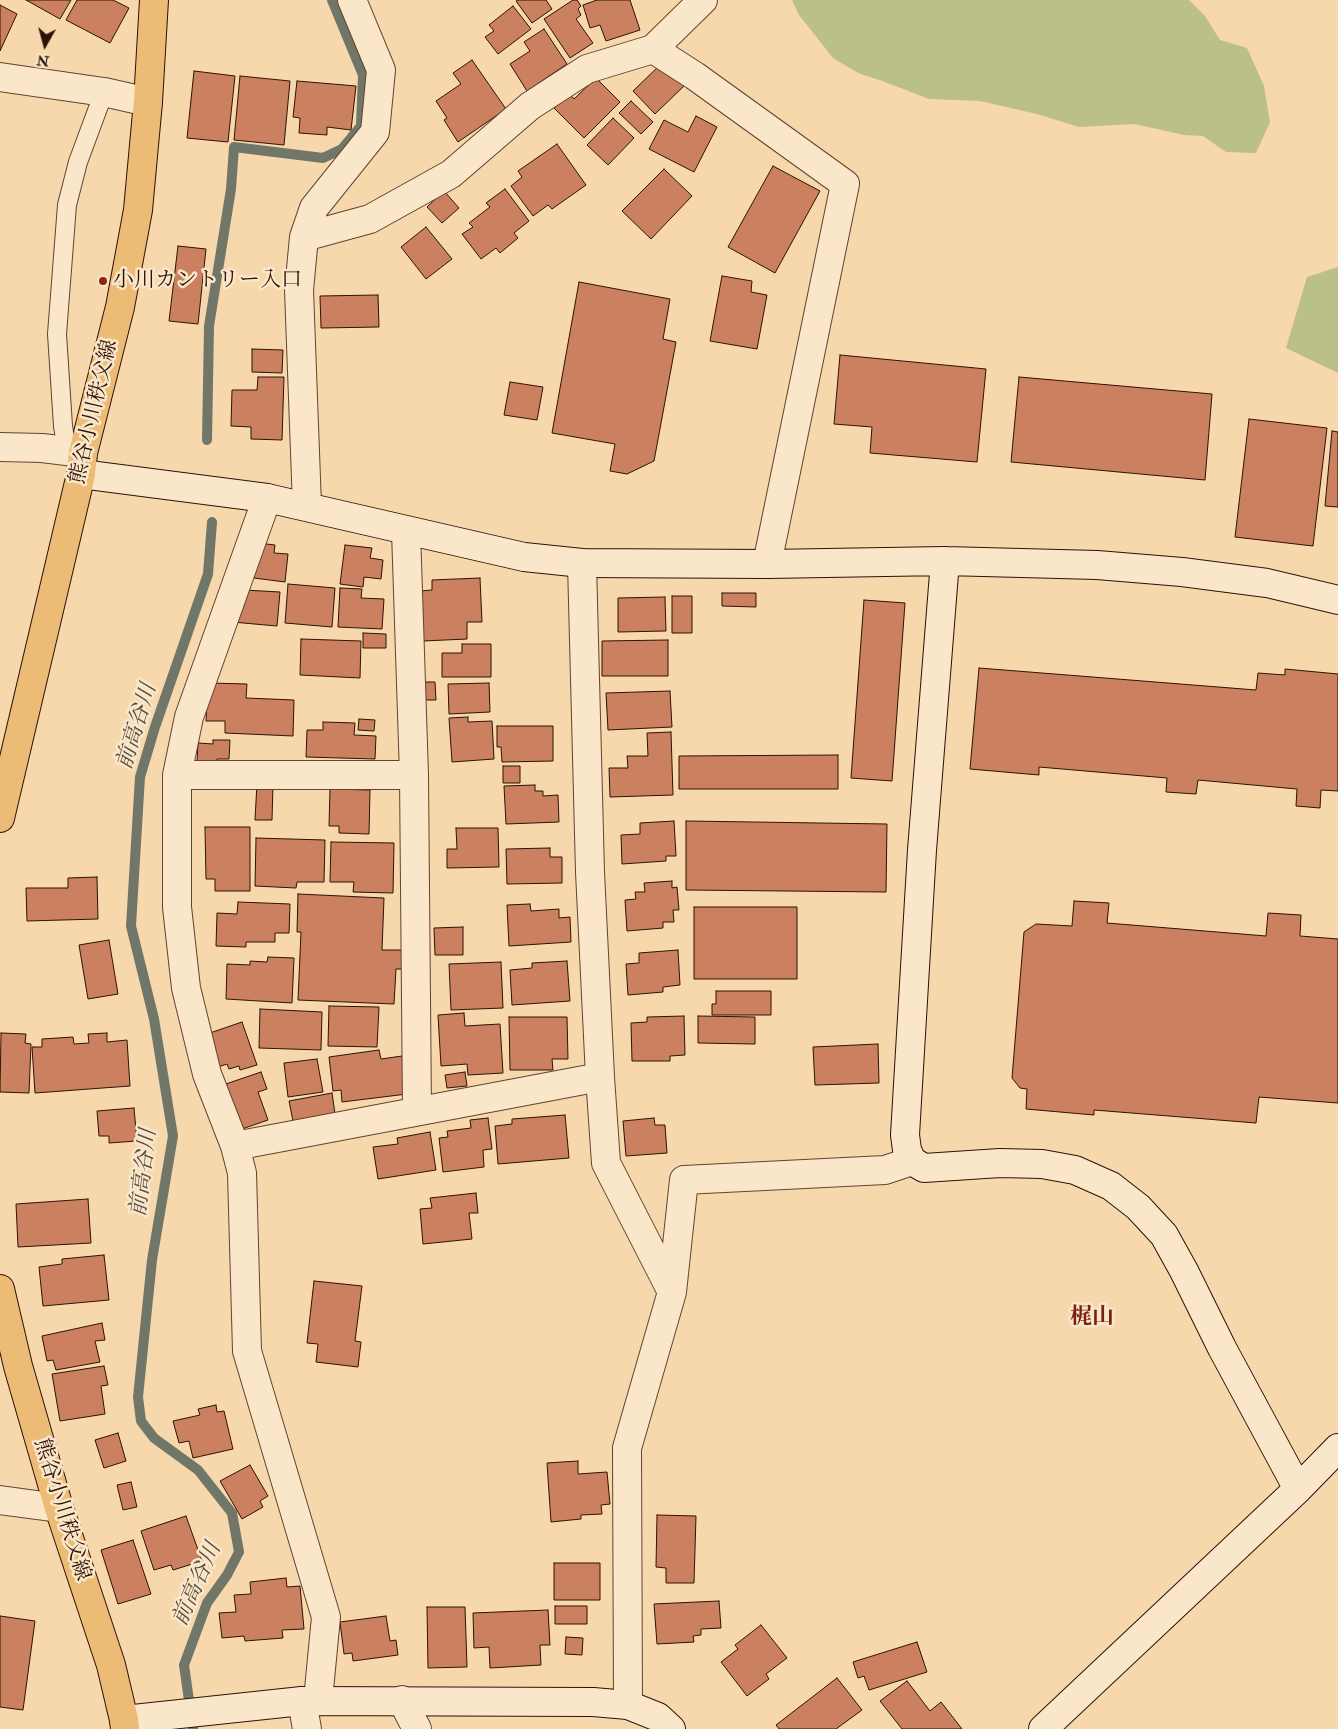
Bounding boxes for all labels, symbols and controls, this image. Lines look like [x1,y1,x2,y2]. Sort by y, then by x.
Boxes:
north arrow [20,20,70,70]
text: N [36,51,50,70]
place label: 小川カントリー入口 [113,268,302,294]
marker: 小川カントリー入口 [97,275,109,287]
street label: 熊谷小川秩父線 [66,338,124,486]
water label: 前高谷川 [113,681,163,773]
water label: 前高谷川 [127,1128,163,1218]
district label: 梶山 [1070,1305,1114,1331]
street label: 熊谷小川秩父線 [27,1436,95,1584]
water label: 前高谷川 [168,1539,228,1631]

